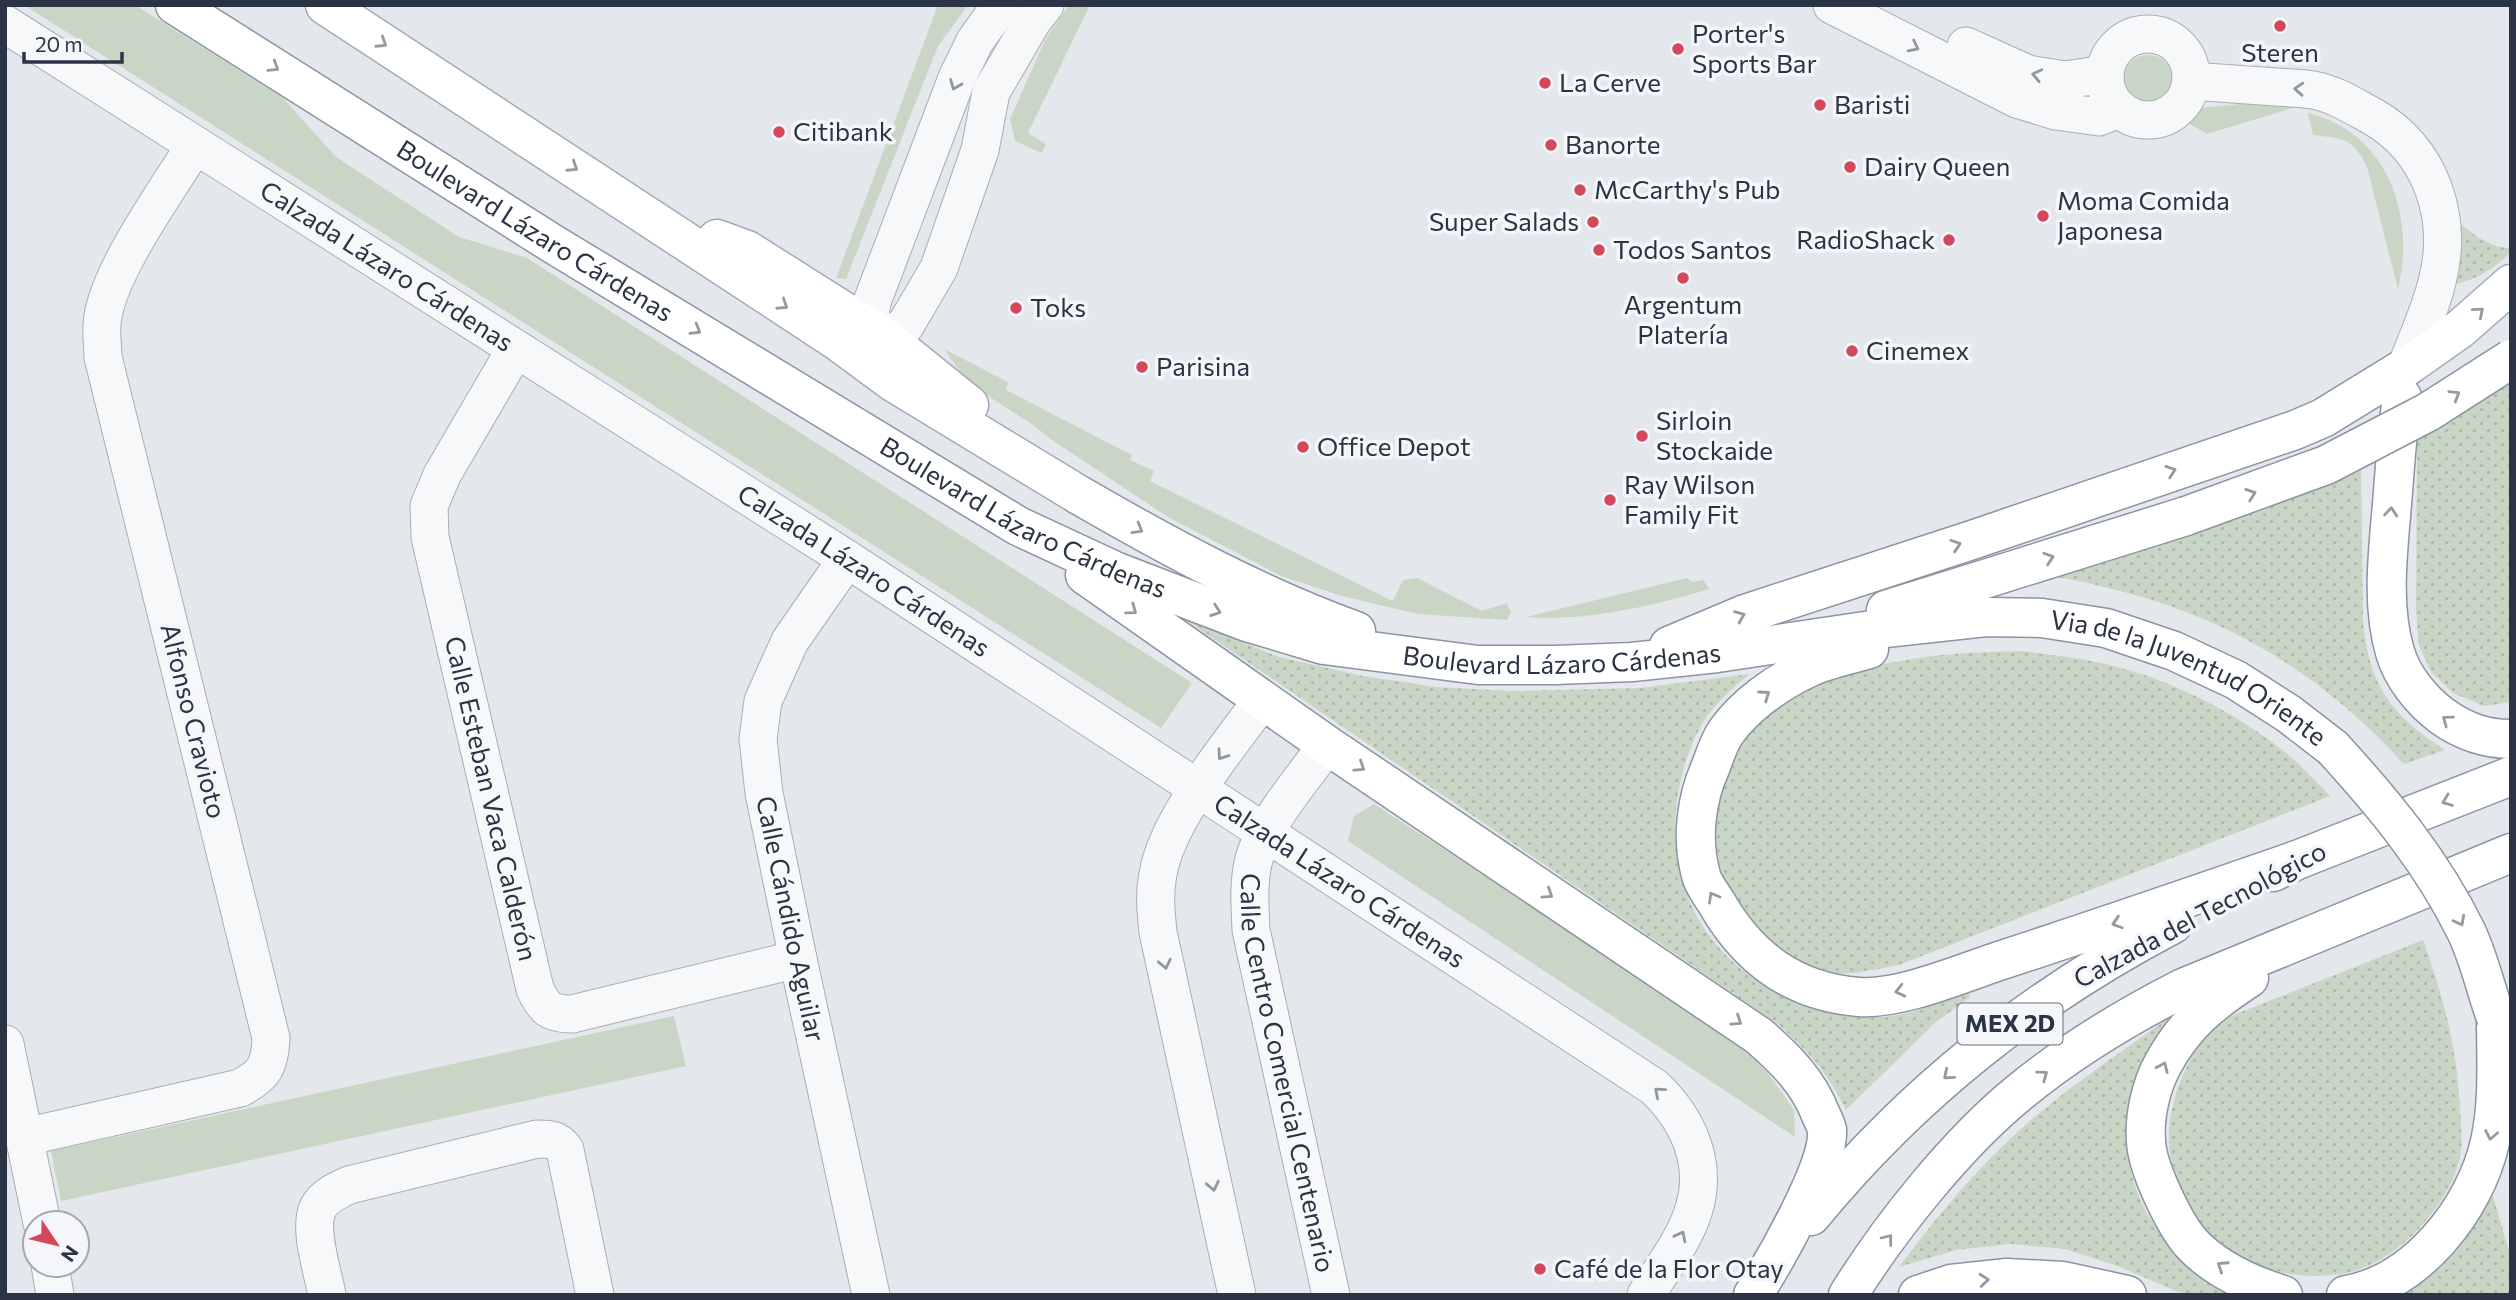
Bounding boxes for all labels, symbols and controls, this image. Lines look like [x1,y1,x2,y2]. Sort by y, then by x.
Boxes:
place label: Porter's Sports Bar [1692,17,1817,78]
marker: Steren [2272,18,2288,34]
scale bar [24,21,122,65]
text: 20 m [35,31,83,56]
one-way arrow [375,34,388,47]
place label: Steren [2241,36,2319,67]
one-way arrow [1907,39,1920,53]
marker: Porter's Sports Bar [1670,41,1686,57]
one-way arrow [267,58,280,71]
place label: La Cerve [1559,66,1661,97]
one-way arrow [2031,69,2043,84]
marker: La Cerve [1537,75,1553,91]
one-way arrow [949,78,963,90]
one-way arrow [2293,82,2304,97]
place label: Baristi [1834,88,1911,119]
marker: Baristi [1812,97,1828,113]
place label: Citibank [793,115,893,146]
marker: Citibank [771,124,787,140]
place label: Banorte [1565,128,1660,159]
street label: Boulevard Lázaro Cárdenas [392,132,679,327]
marker: Banorte [1543,137,1559,153]
place label: Dairy Queen [1864,150,2010,181]
one-way arrow [565,159,578,172]
marker: Dairy Queen [1842,159,1858,175]
street label: Calzada Lázaro Cárdenas [255,173,520,357]
place label: McCarthy's Pub [1594,173,1780,204]
marker: McCarthy's Pub [1572,182,1588,198]
place label: Moma Comida Japonesa [2057,184,2230,245]
place label: Super Salads [1429,205,1579,236]
marker: Moma Comida Japonesa [2035,208,2051,224]
marker: Super Salads [1585,214,1601,230]
place label: RadioShack [1796,223,1935,254]
marker: RadioShack [1941,232,1957,248]
place label: Todos Santos [1613,233,1772,264]
marker: Todos Santos [1591,242,1607,258]
marker: Argentum Platería [1675,270,1691,286]
place label: Argentum Platería [1624,288,1742,349]
place label: Toks [1030,291,1086,322]
one-way arrow [776,297,789,310]
marker: Toks [1008,300,1024,316]
one-way arrow [2471,308,2484,320]
one-way arrow [688,322,701,335]
place label: Cinemex [1866,334,1970,365]
marker: Cinemex [1844,343,1860,359]
place label: Parisina [1156,350,1250,381]
marker: Parisina [1134,359,1150,375]
one-way arrow [2447,391,2460,404]
place label: Sirloin Stockaide [1656,404,1773,465]
marker: Sirloin Stockaide [1634,428,1650,444]
street label: Boulevard Lázaro Cárdenas [875,429,1171,604]
place label: Office Depot [1317,430,1471,461]
marker: Office Depot [1295,439,1311,455]
one-way arrow [2164,465,2176,479]
place label: Ray Wilson Family Fit [1624,468,1755,529]
street label: Calzada Lázaro Cárdenas [733,477,996,662]
one-way arrow [2244,488,2256,502]
marker: Ray Wilson Family Fit [1602,492,1618,508]
one-way arrow [2383,507,2398,518]
one-way arrow [1131,521,1144,534]
one-way arrow [1949,539,1962,553]
one-way arrow [2043,552,2055,567]
one-way arrow [1125,601,1137,614]
one-way arrow [1209,603,1221,617]
street label: Via de la Juventud Oriente [2049,603,2333,751]
one-way arrow [1732,610,1745,624]
street label: Alfonso Cravioto [155,620,234,821]
street label: Calle Esteban Vaca Calderón [440,633,545,964]
street label: Boulevard Lázaro Cárdenas [1401,636,1722,679]
one-way arrow [1757,691,1770,704]
one-way arrow [2442,715,2455,728]
one-way arrow [1218,747,1230,760]
one-way arrow [1352,759,1365,772]
street label: Calzada Lázaro Cárdenas [1209,786,1472,973]
one-way arrow [2442,792,2454,806]
street label: Calle Cándido Aguilar [751,793,833,1044]
street label: Calzada del Tecnológico [2068,834,2331,993]
street label: Calle Centro Comercial Centenario [1236,872,1343,1275]
one-way arrow [1541,886,1554,899]
one-way arrow [1708,892,1721,904]
one-way arrow [2452,914,2466,926]
one-way arrow [2111,915,2123,929]
one-way arrow [1157,958,1171,970]
one-way arrow [1894,983,1906,997]
road number: MEX 2D [1958,1004,2062,1044]
one-way arrow [1730,1013,1743,1026]
one-way arrow [2155,1062,2169,1075]
one-way arrow [1943,1067,1956,1079]
one-way arrow [2035,1071,2048,1083]
one-way arrow [1654,1088,1667,1100]
one-way arrow [2484,1129,2499,1141]
one-way arrow [1205,1180,1220,1192]
north arrow [21,1209,91,1279]
one-way arrow [1673,1231,1686,1243]
one-way arrow [1879,1234,1892,1247]
text: N [57,1242,84,1266]
place label: Café de la Flor Otay [1554,1252,1784,1283]
marker: Café de la Flor Otay [1532,1261,1548,1277]
one-way arrow [2217,1262,2230,1275]
one-way arrow [1978,1273,1990,1288]

